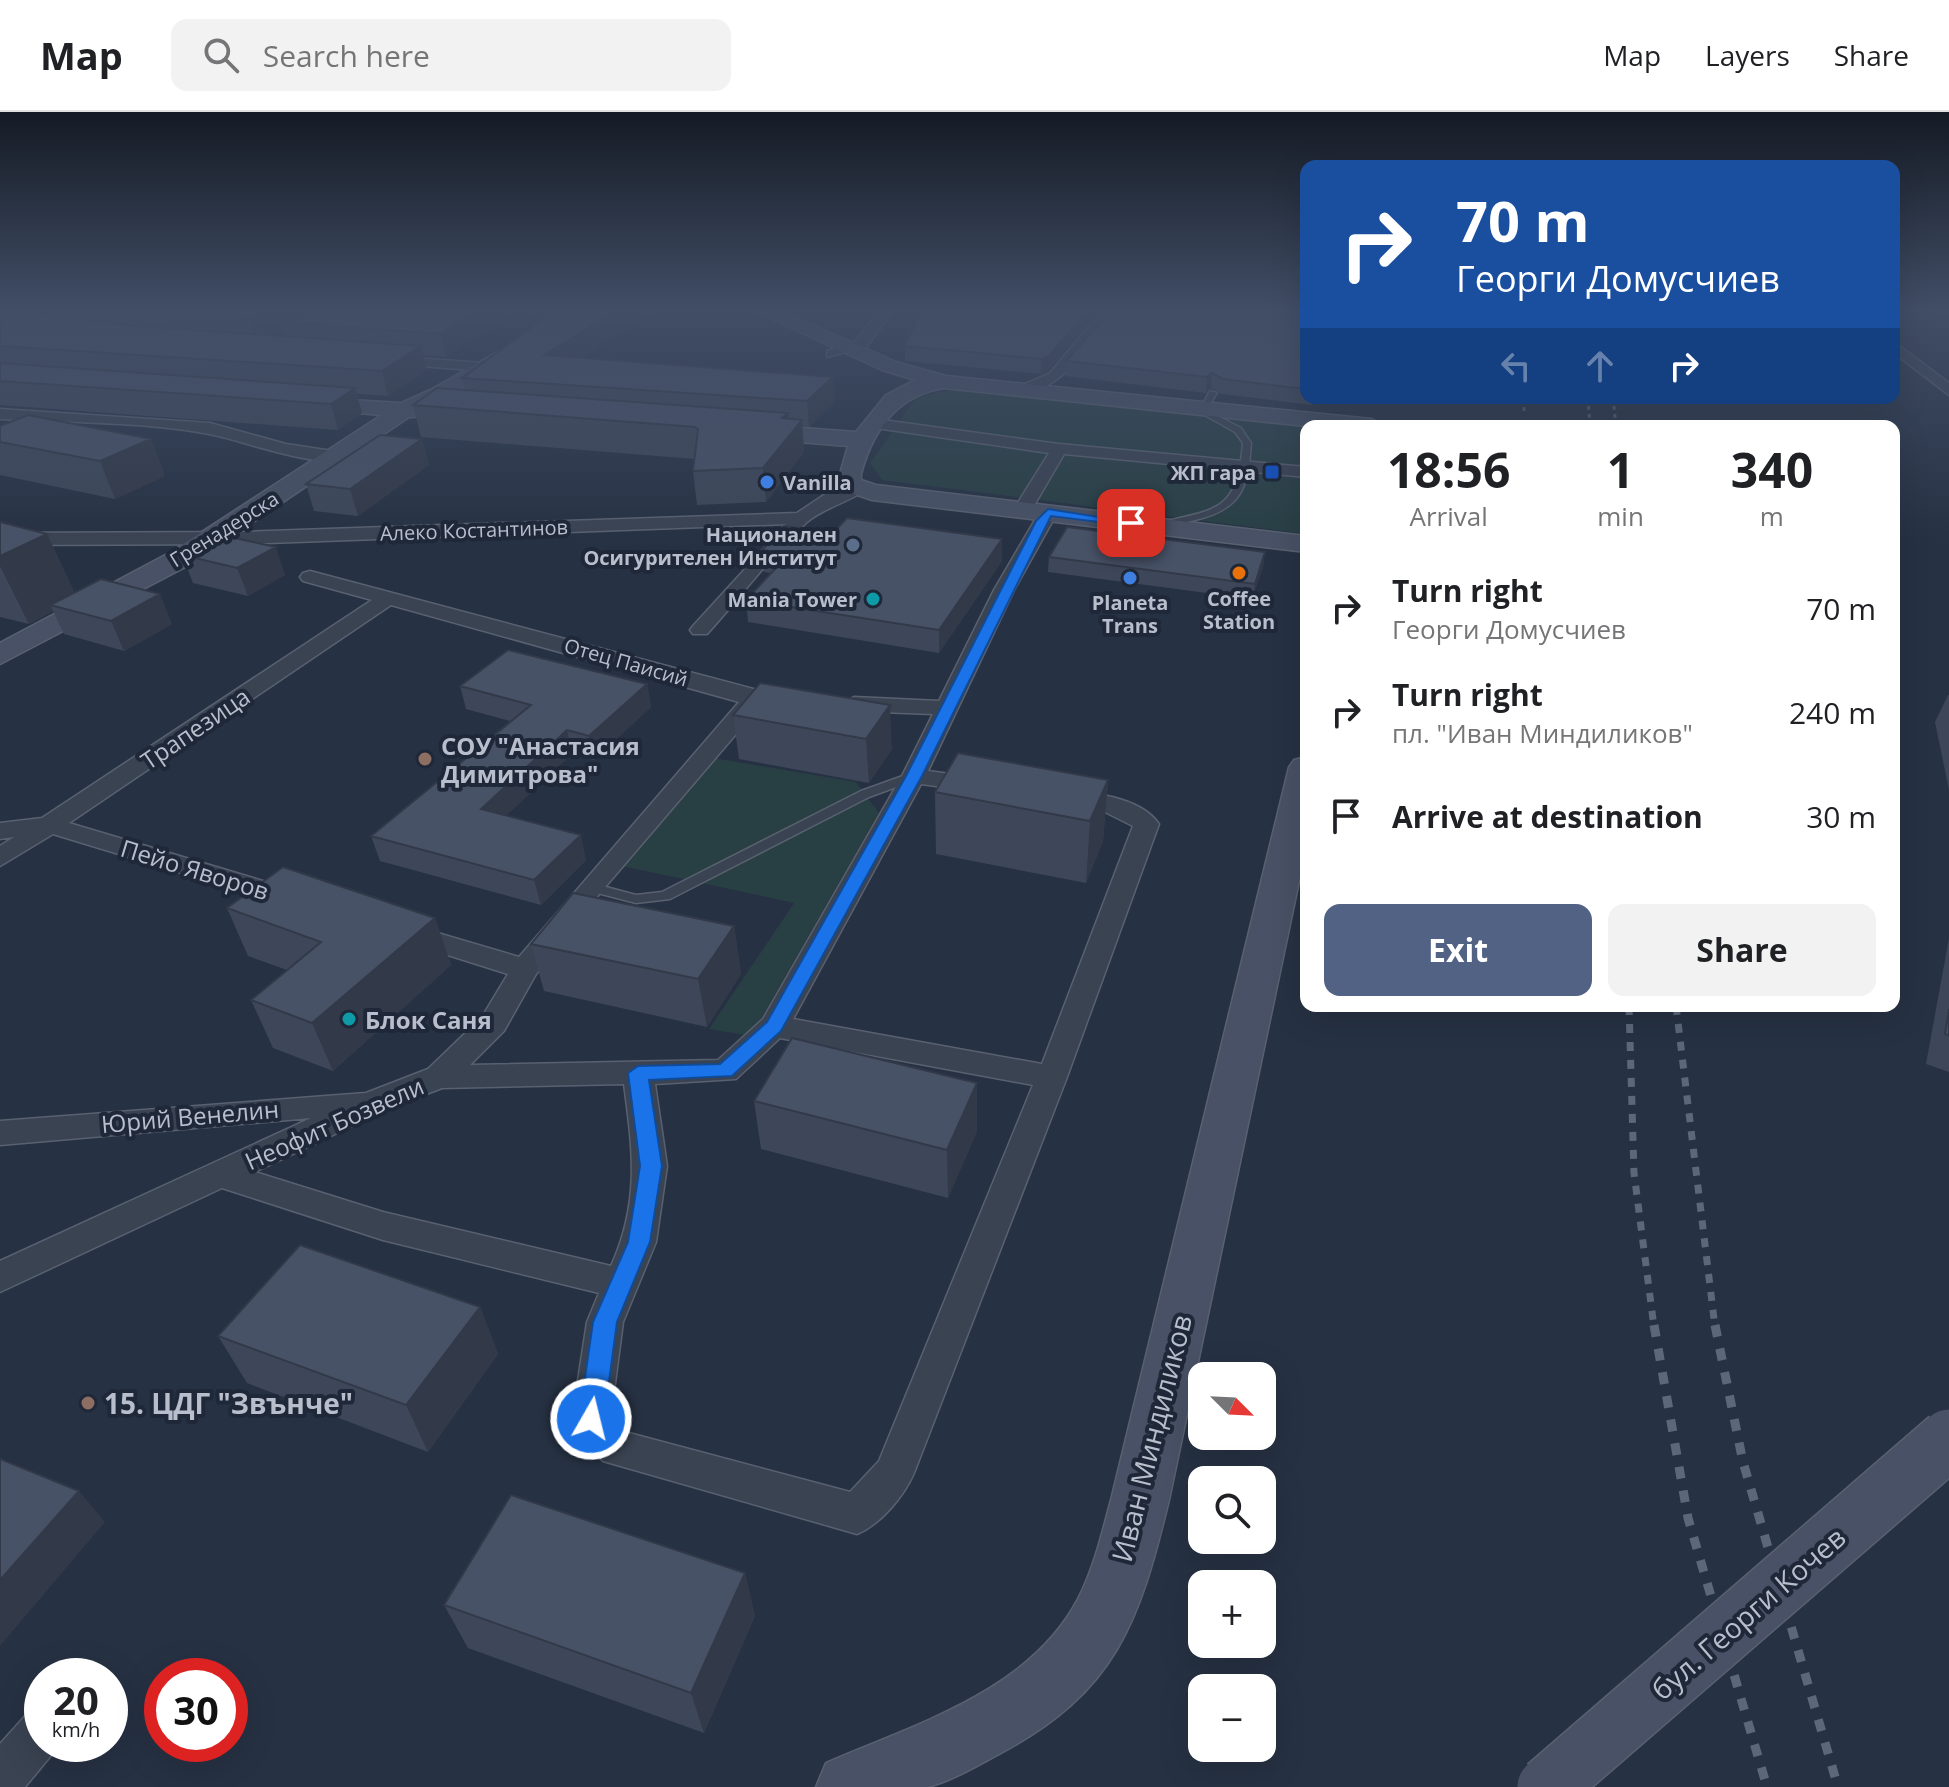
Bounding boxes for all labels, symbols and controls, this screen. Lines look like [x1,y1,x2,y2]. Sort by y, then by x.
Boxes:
search box [171,19,731,91]
text: Map [40,29,123,81]
icon: search [199,33,243,77]
text: Search here [263,35,430,76]
text: Map [1603,36,1661,74]
text: Layers [1705,36,1790,74]
text: Share [1834,36,1909,74]
text: 70 m [1456,182,1590,258]
icon: right [1324,192,1428,296]
text: Георги Домусчиев [1456,254,1780,303]
icon: left [1494,344,1538,388]
icon: ahead [1578,344,1622,388]
icon: right [1662,344,1706,388]
text: 18:56 [1387,437,1510,502]
text: 1 [1607,437,1634,502]
text: 340 [1731,437,1813,502]
place label: ЖП гара [1171,459,1256,486]
marker: ЖП гара [1263,463,1281,481]
place label: Vanilla [783,469,852,496]
marker: Vanilla [758,473,776,491]
street label: Гренадерска [164,485,284,573]
pin [1097,489,1165,557]
text: Arrival [1409,498,1488,534]
text: min [1597,498,1644,534]
text: m [1760,498,1784,534]
icon: arrive [1109,501,1153,545]
street label: Алеко Костантинов [379,513,569,547]
place label: Национален Осигурителен Институт [583,521,837,571]
marker: Национален Осигурителен Институт [844,536,862,554]
marker: Coffee Station [1230,564,1248,582]
marker: Planeta Trans [1121,569,1139,587]
text: Turn right [1392,570,1543,611]
place label: Coffee Station [1203,585,1275,635]
place label: Mania Tower [728,586,857,613]
icon: right [1324,586,1368,630]
text: 70 m [1806,588,1876,629]
place label: Planeta Trans [1092,589,1168,639]
marker: Mania Tower [864,590,882,608]
text: Георги Домусчиев [1392,611,1626,647]
street label: Отец Паисий [561,631,691,693]
text: Turn right [1392,674,1543,715]
street label: Трапезица [134,679,256,777]
icon: right [1324,690,1368,734]
text: 240 m [1789,692,1876,733]
text: пл. "Иван Миндиликов" [1392,715,1693,751]
place label: СОУ "Анастасия Димитрова" [441,729,640,790]
marker: СОУ "Анастасия Димитрова" [416,750,434,768]
icon: arrive [1324,794,1368,838]
text: Arrive at destination [1392,796,1703,837]
text: 30 m [1806,796,1876,837]
street label: Пейо Яворов [117,831,273,907]
button: Exit [1324,904,1592,996]
button: Share [1608,904,1876,996]
place label: Блок Саня [365,1003,492,1036]
marker: Блок Саня [340,1010,358,1028]
street label: Неофит Бозвели [239,1069,429,1177]
street label: Юрий Венелин [100,1092,280,1140]
street label: Иван Миндиликов [1102,1310,1200,1566]
north arrow [1188,1362,1276,1450]
map controls [1188,1362,1276,1762]
position arrow [549,1377,633,1461]
place label: 15. ЦДГ "Звънче" [104,1384,353,1422]
marker: 15. ЦДГ "Звънче" [79,1394,97,1412]
button: search [1188,1466,1276,1554]
street label: бул. Георги Кочев [1643,1518,1853,1708]
button: + [1188,1570,1276,1658]
speed limit sign: 30 [144,1658,248,1762]
text: 20 [53,1672,99,1727]
button: − [1188,1674,1276,1762]
text: km/h [52,1716,100,1743]

